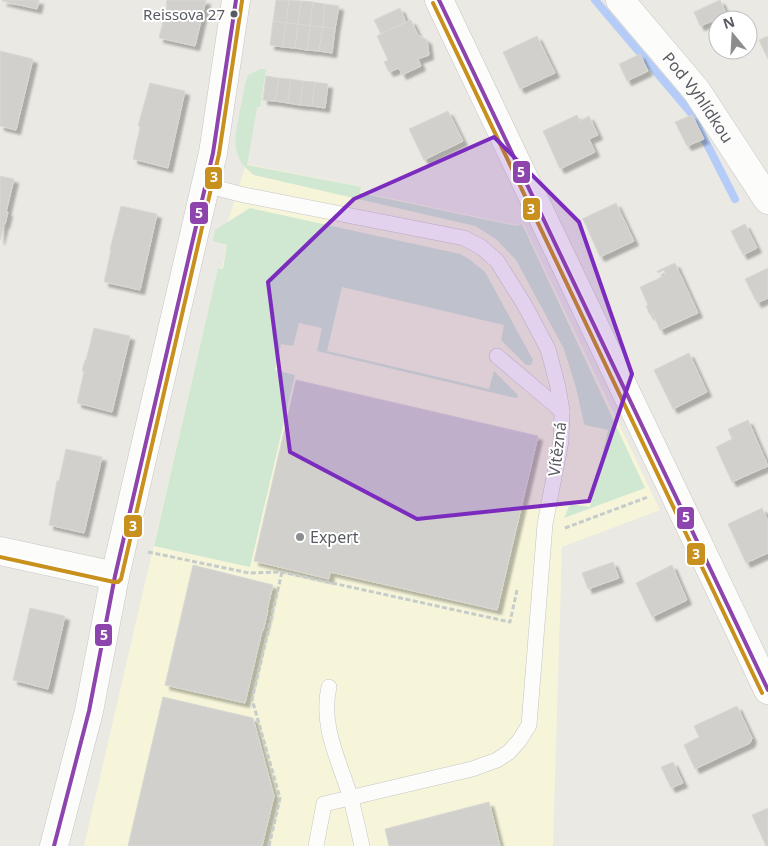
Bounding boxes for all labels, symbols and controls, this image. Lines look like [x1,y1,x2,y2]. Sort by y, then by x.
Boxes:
place label: Reissova 27 [143,4,225,24]
marker: Reissova 27 [229,9,239,19]
north arrow [708,10,758,60]
text: N [720,11,737,33]
street label: Pod Vyhlídkou [658,47,739,147]
line badge: 5 [512,160,531,184]
text: 5 [517,162,525,181]
line badge: 3 [204,166,223,190]
text: 3 [210,167,218,186]
line badge: 3 [522,197,541,221]
text: 3 [527,199,535,218]
line badge: 5 [189,201,209,225]
text: 5 [195,203,203,222]
street label: Vítězná [543,420,571,478]
line badge: 5 [676,506,695,530]
text: 5 [682,507,690,526]
line badge: 3 [123,514,143,538]
text: 3 [129,516,137,535]
place label: Expert [310,526,359,548]
marker: Expert [294,531,306,543]
line badge: 3 [686,542,706,566]
text: 3 [692,544,700,563]
line badge: 5 [94,623,113,647]
text: 5 [100,625,108,644]

